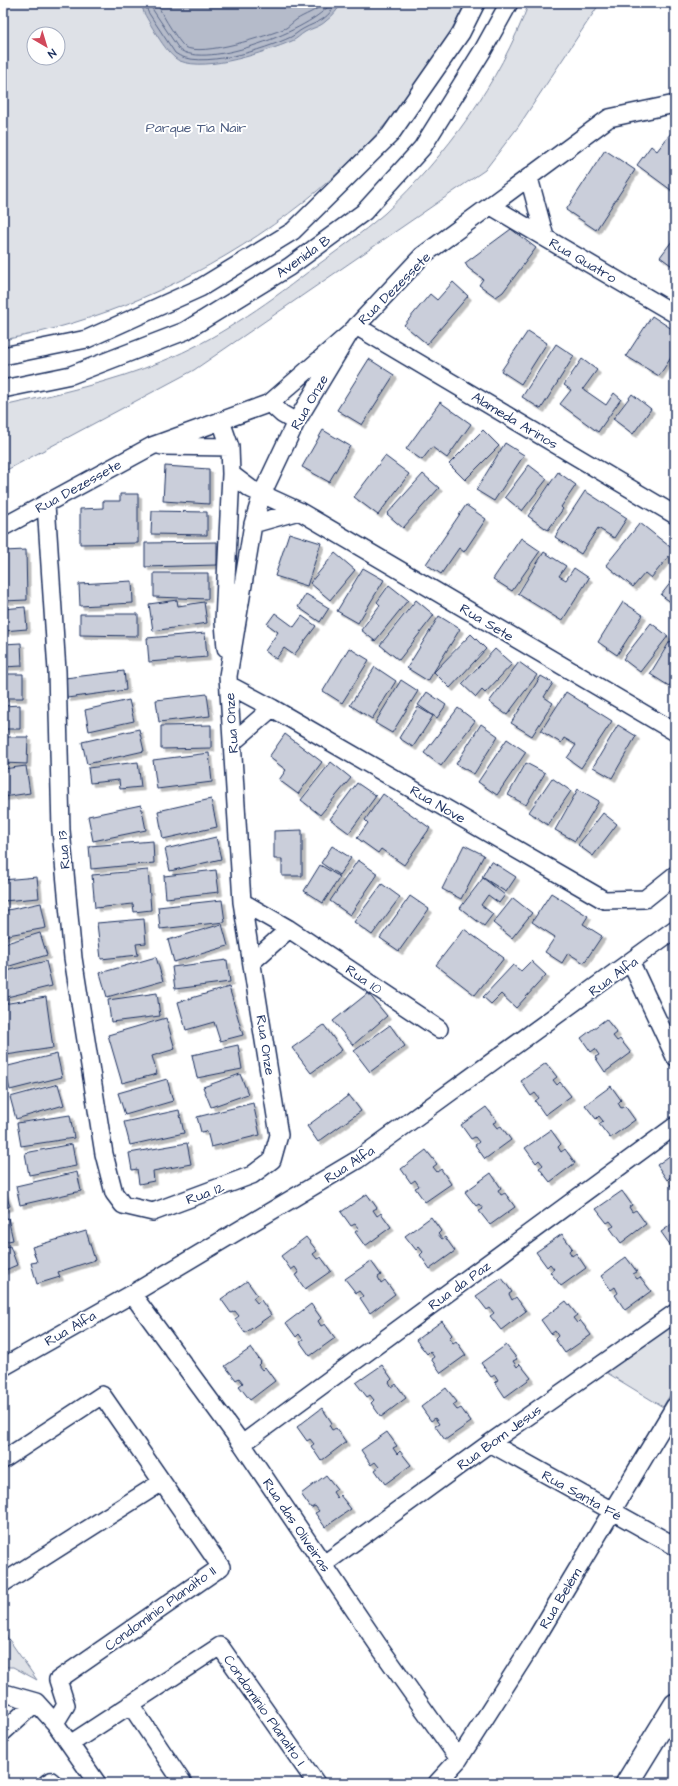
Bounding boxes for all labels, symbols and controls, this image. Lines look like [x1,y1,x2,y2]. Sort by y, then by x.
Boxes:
north arrow [26,26,66,66]
text: N [44,45,59,62]
park label: Parque Tia Nair [146,118,247,138]
street label: Avenida B [272,231,335,283]
street label: Rua Quatro [545,233,620,288]
street label: Rua Dezessete [354,247,436,330]
street label: Rua Onze [286,371,334,434]
street label: Alameda Arinos [468,387,561,455]
street label: Rua Dezessete [32,455,126,519]
street label: Rua Sete [456,599,518,647]
street label: Rua Onze [220,692,244,754]
street label: Rua Nove [406,781,469,829]
street label: Rua 13 [52,830,76,870]
street label: Rua Alfa [585,952,642,1001]
street label: Rua 10 [341,960,386,1000]
street label: Rua Onze [250,1014,280,1077]
street label: Rua Alfa [320,1141,379,1189]
street label: Rua 12 [183,1178,227,1210]
street label: Rua da Paz [424,1256,495,1315]
street label: Rua Alfa [41,1306,100,1352]
street label: Rua Bom Jesus [453,1400,546,1475]
street label: Rua Santa Fé [538,1466,625,1526]
street label: Rua das Oliveiras [257,1475,335,1576]
street label: Condomínio Planalto II [101,1562,220,1656]
street label: Rua Belém [535,1564,587,1633]
street label: Condomínio Planalto I [218,1651,310,1770]

